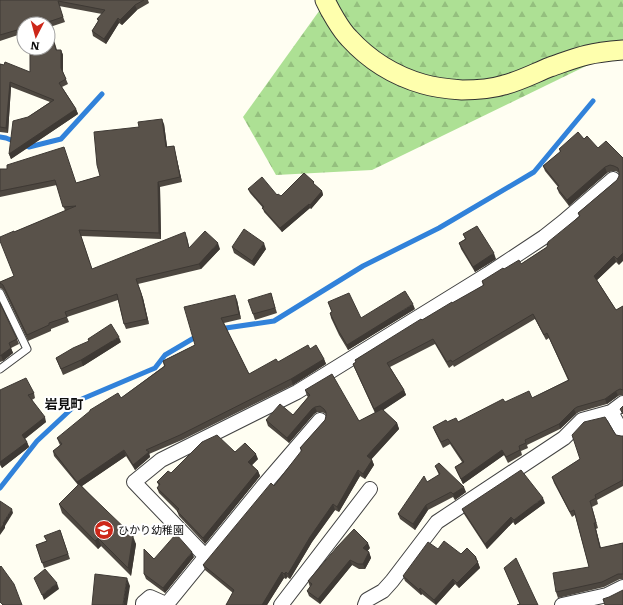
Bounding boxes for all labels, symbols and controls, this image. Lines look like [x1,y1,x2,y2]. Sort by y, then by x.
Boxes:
north arrow [16,16,56,56]
text: N [29,39,40,55]
district label: 岩見町 [44,394,84,413]
school or university icon: ひかり幼稚園 [93,519,115,541]
place label: ひかり幼稚園 [118,521,184,537]

